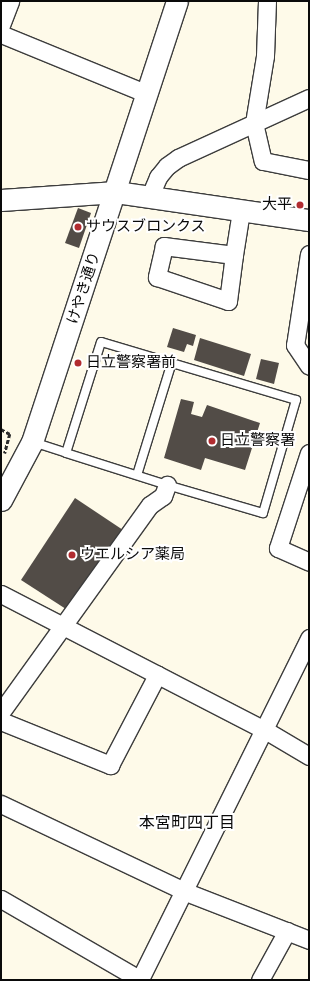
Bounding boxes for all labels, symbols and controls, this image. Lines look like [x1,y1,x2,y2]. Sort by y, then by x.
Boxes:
place label: 大平 [262,196,292,214]
marker: 大平 [295,200,305,210]
place label: サウスブロンクス [86,218,206,236]
marker: サウスブロンクス [73,222,83,232]
street label: けやき通り [64,250,104,326]
place label: 日立警察署前 [86,354,176,372]
marker: 日立警察署前 [73,358,83,368]
place label: 日立警察署 [220,432,295,450]
marker: 日立警察署 [207,436,217,446]
place label: ウエルシア薬局 [80,546,185,564]
marker: ウエルシア薬局 [67,550,77,560]
district label: 本宮町四丁目 [139,813,235,833]

